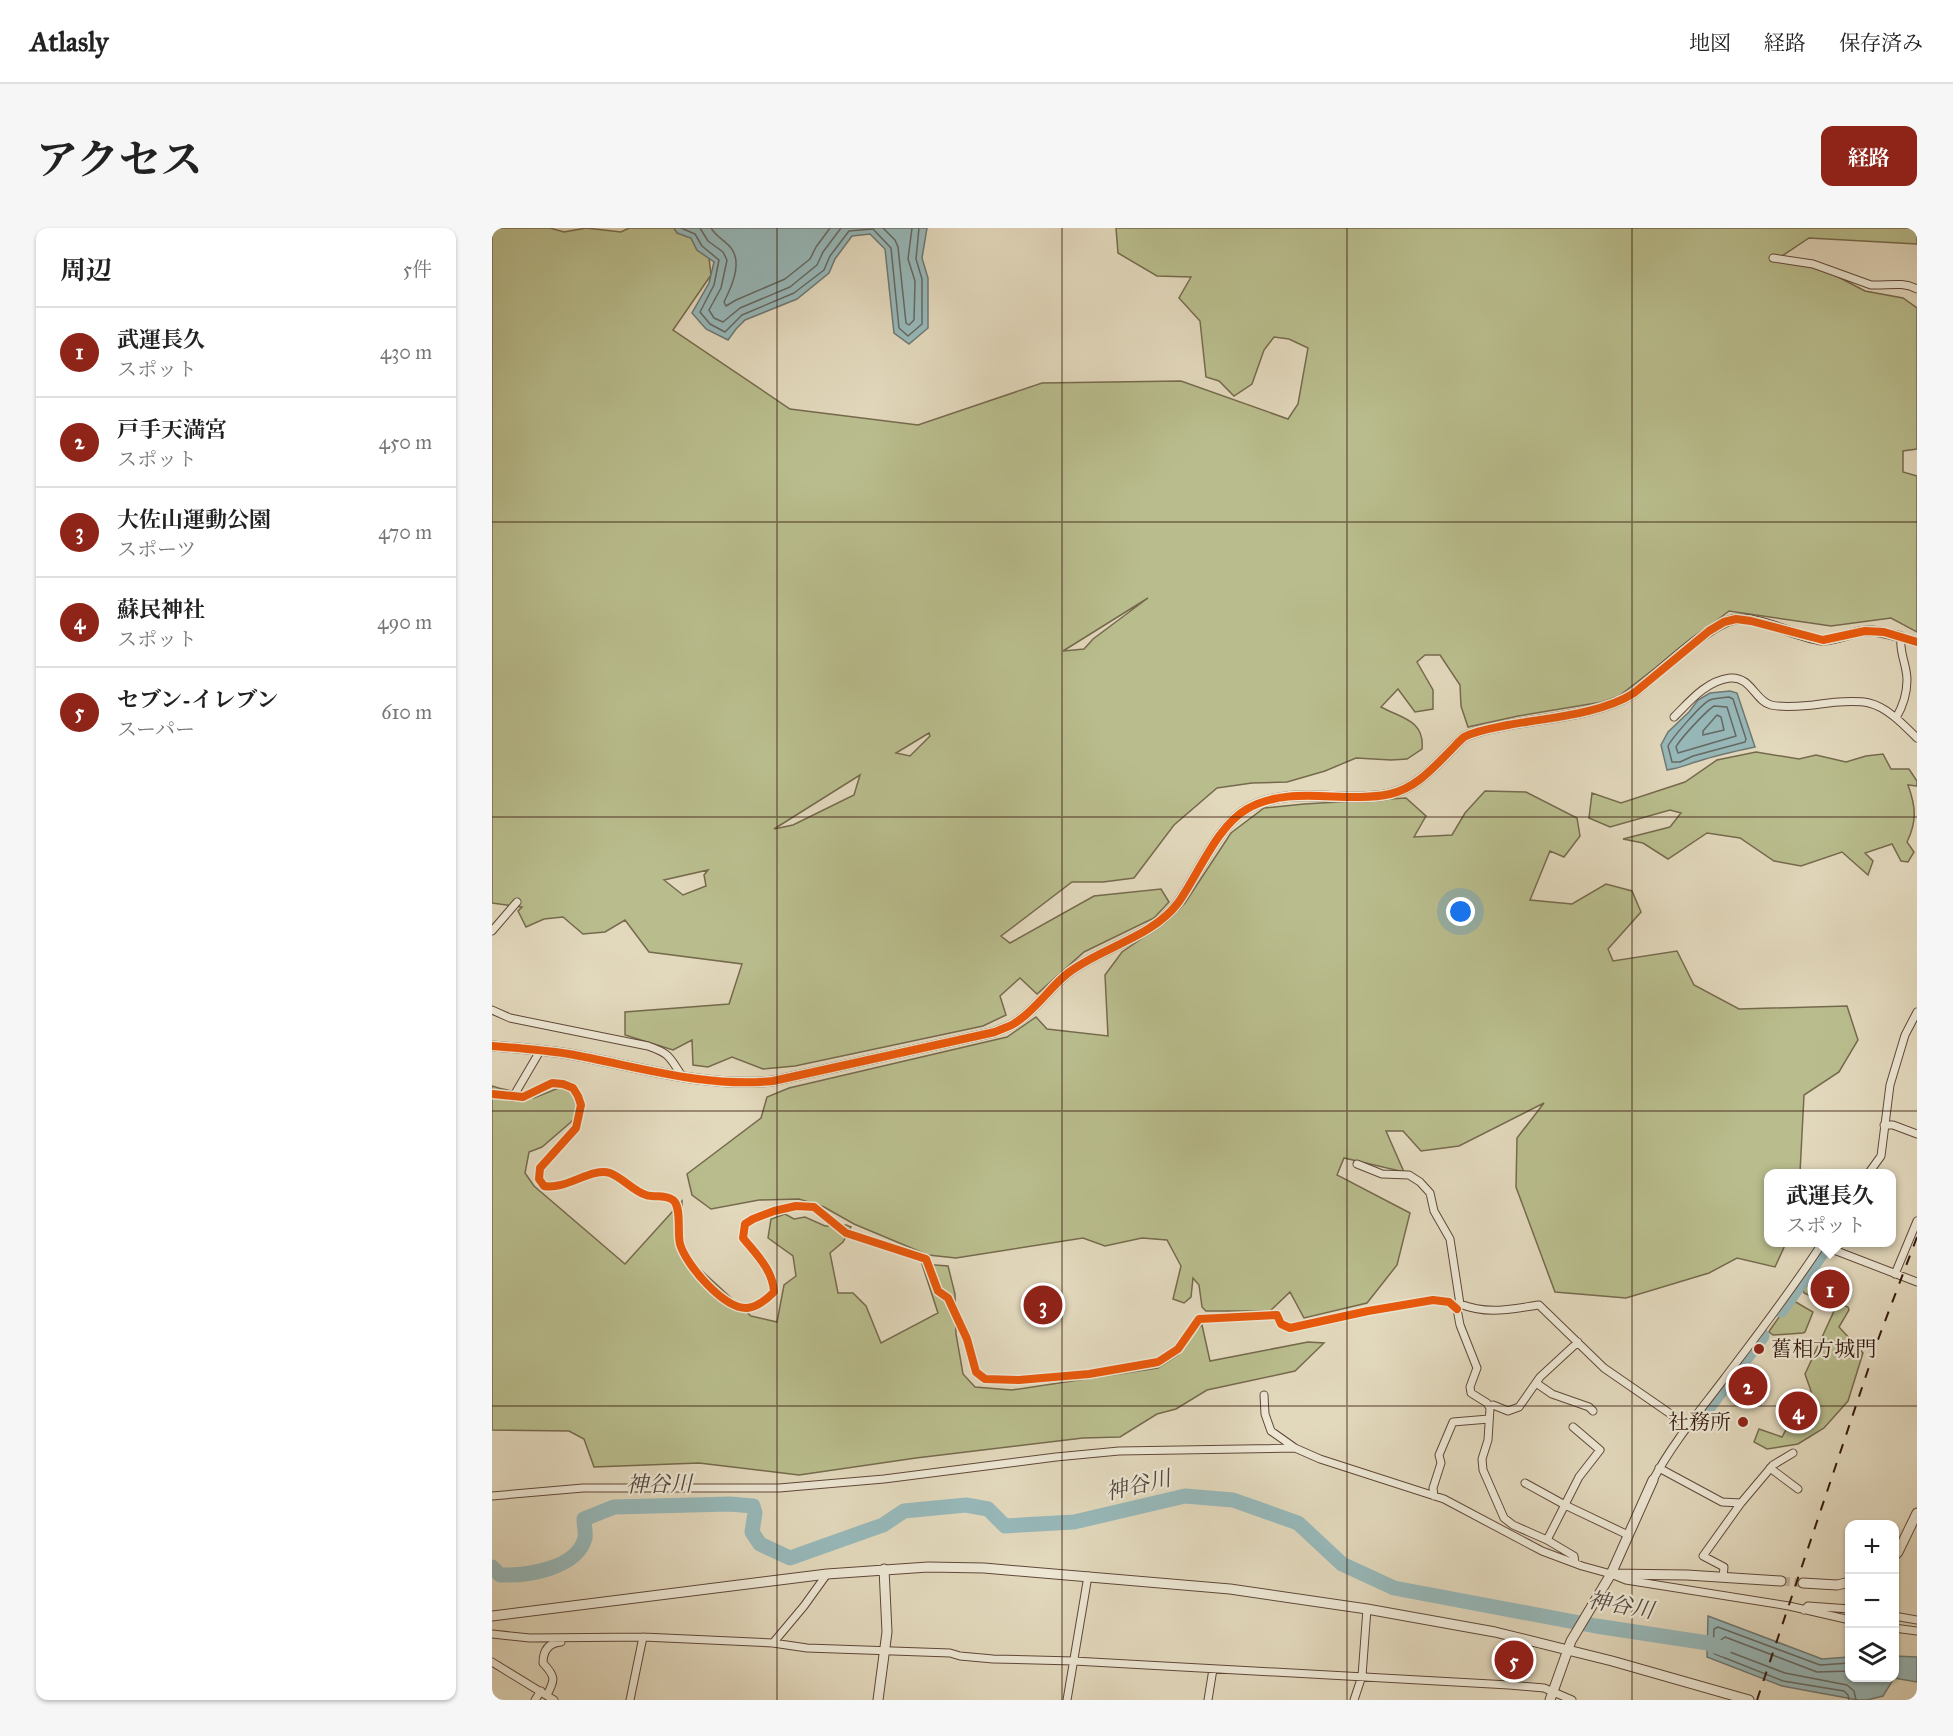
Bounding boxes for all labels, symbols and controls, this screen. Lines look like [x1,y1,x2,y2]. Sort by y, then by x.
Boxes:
text: Atlasly [30,24,108,59]
text: 地図 [1689,30,1731,56]
text: 経路 [1764,30,1806,56]
text: 保存済み [1839,30,1923,56]
button: 経路 [1821,126,1917,186]
text: アクセス [36,134,203,186]
text: 周辺 [60,254,112,286]
text: 5件 [403,257,432,281]
text: 武運長久 [117,326,205,353]
text: 1 [76,340,83,364]
text: 430 m [380,340,432,364]
text: スポット [117,357,197,381]
text: 戸手天満宮 [117,416,227,443]
text: 2 [75,430,84,454]
text: 450 m [379,430,432,454]
text: スポット [117,447,197,471]
text: 大佐山運動公園 [117,506,271,533]
text: 3 [76,520,84,544]
text: 470 m [378,520,432,544]
text: スポーツ [117,537,196,561]
text: 蘇民神社 [117,596,205,623]
text: 4 [74,610,85,634]
text: 490 m [377,610,432,634]
text: スポット [117,627,197,651]
text: セブン-イレブン [117,686,278,713]
text: 5 [75,700,84,724]
text: 610 m [381,700,432,724]
text: スーパー [117,717,195,741]
your location [1446,897,1475,926]
popup [1764,1169,1896,1247]
text: 武運長久 [1786,1182,1874,1209]
text: スポット [1786,1213,1866,1237]
pin: 1 [1810,1266,1850,1312]
pin: 3 [1024,1282,1062,1328]
place label: 舊相方城門 [1771,1336,1876,1362]
marker: 舊相方城門 [1752,1342,1766,1356]
pin: 2 [1728,1364,1768,1408]
pin: 4 [1778,1388,1818,1434]
place label: 社務所 [1668,1409,1731,1435]
marker: 社務所 [1736,1415,1750,1429]
water label: 神谷川 [1103,1464,1175,1506]
water label: 神谷川 [626,1470,694,1498]
map controls [1845,1520,1899,1682]
button: + [1845,1520,1899,1574]
button: − [1845,1574,1899,1628]
water label: 神谷川 [1586,1586,1658,1624]
button: layers [1845,1628,1899,1682]
pin: 5 [1494,1638,1534,1682]

